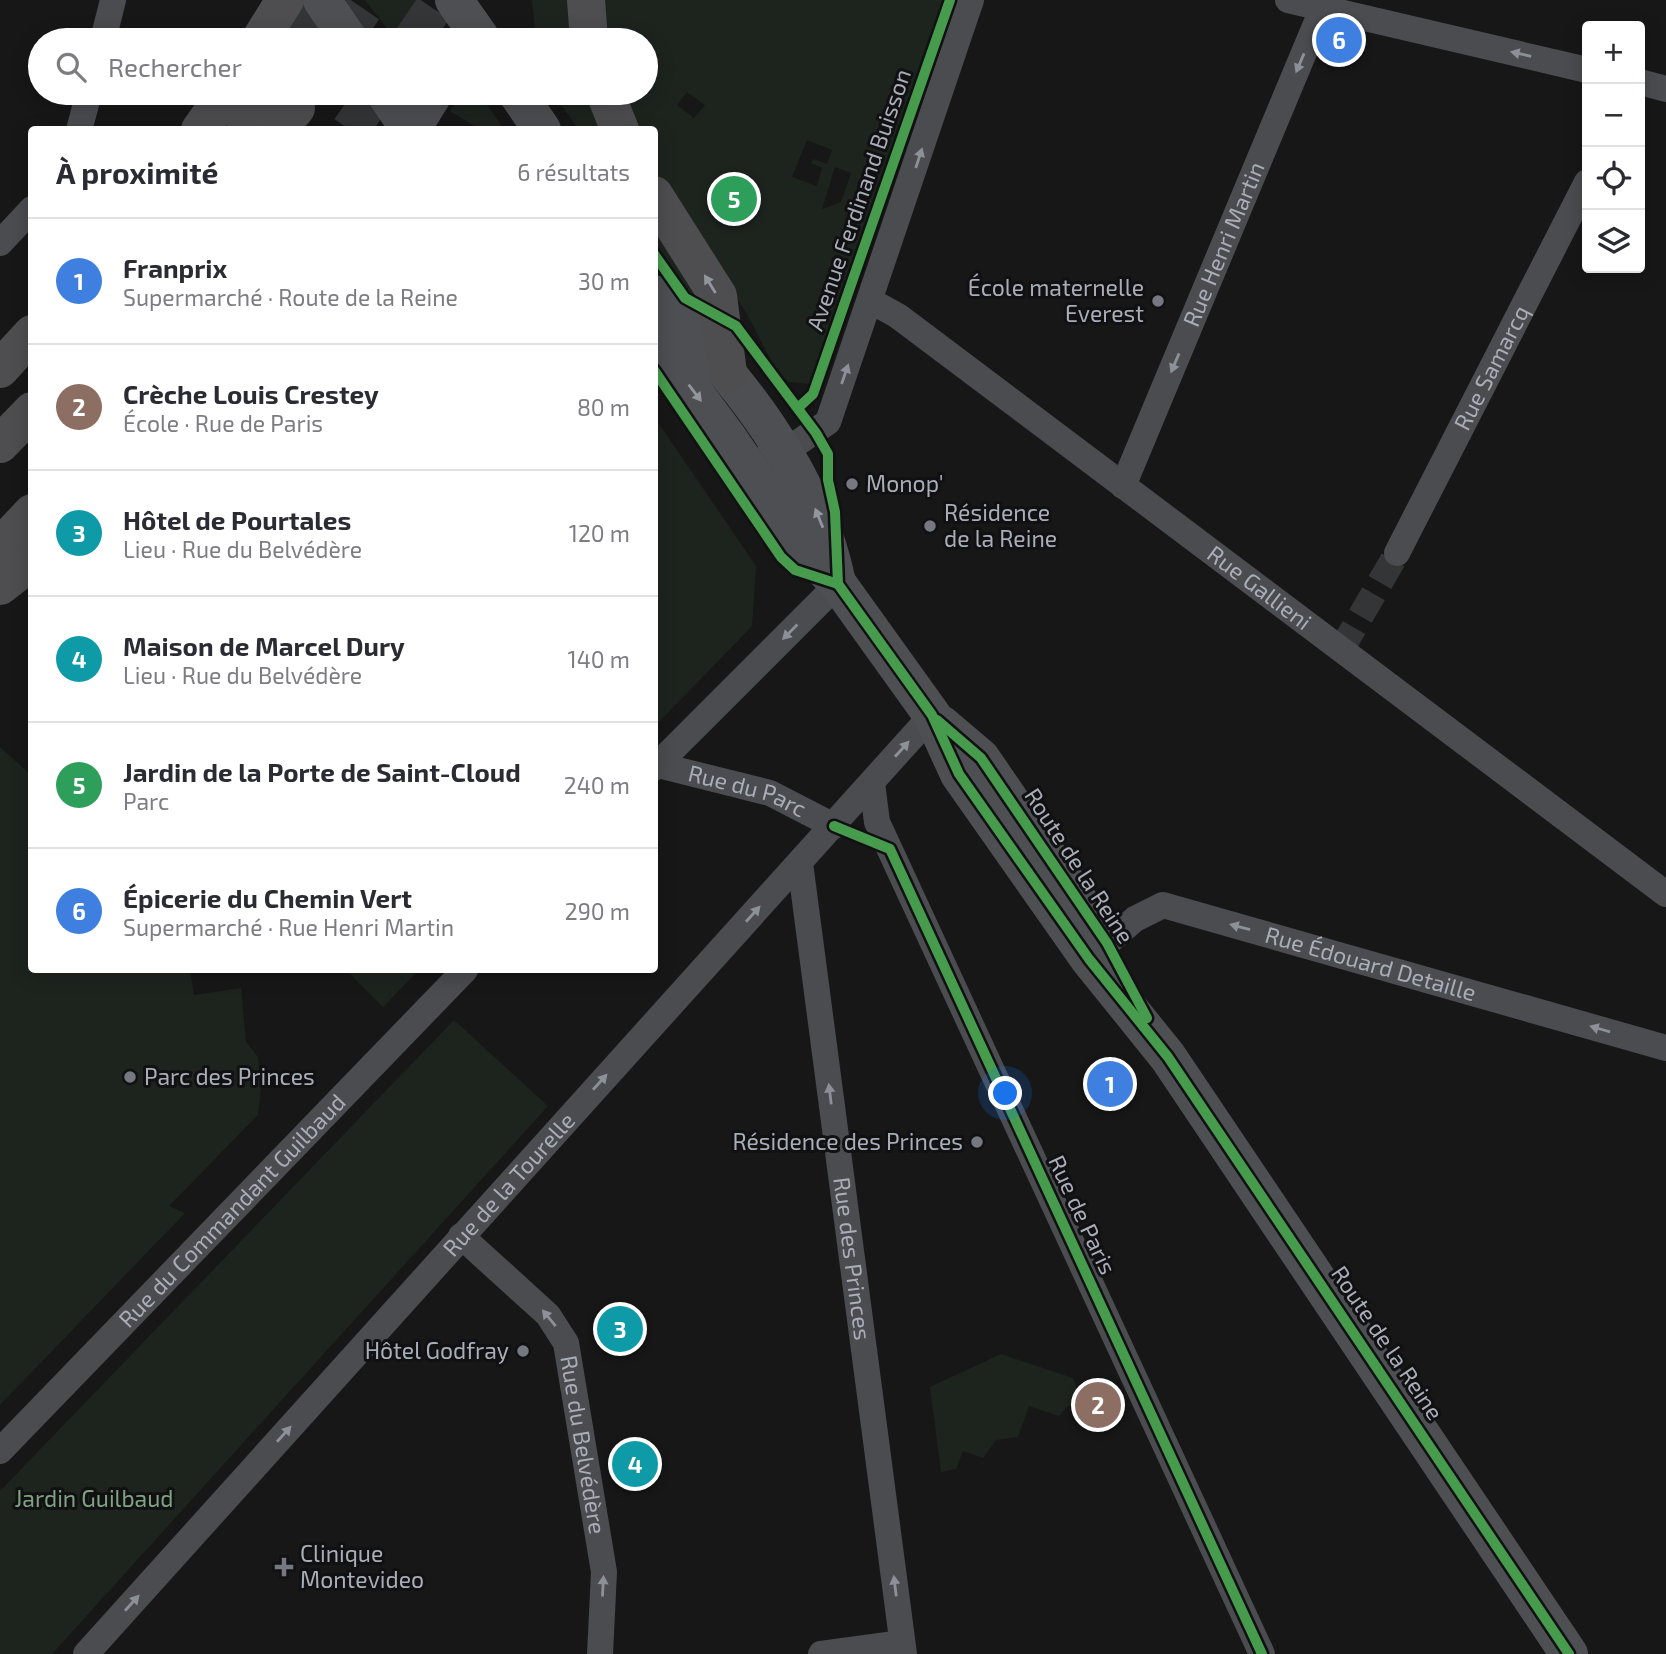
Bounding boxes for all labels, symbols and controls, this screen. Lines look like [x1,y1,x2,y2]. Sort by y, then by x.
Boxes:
pin: 6 [1316,14,1362,66]
map controls [1582,21,1645,273]
button: + [1582,21,1645,84]
search box [28,28,658,105]
icon: search [52,48,90,86]
one-way arrow [1510,49,1532,60]
text: Rechercher [108,51,242,82]
one-way arrow [1294,53,1306,73]
street label: Avenue Ferdinand Buisson [800,65,916,334]
button: − [1582,84,1645,147]
button: locate [1582,147,1645,210]
one-way arrow [914,148,925,169]
text: À proximité [56,154,218,190]
street label: Rue Henri Martin [1176,157,1270,330]
text: 6 résultats [517,158,630,186]
pin: 5 [711,173,757,225]
button: layers [1582,210,1645,273]
text: Franprix [123,252,227,283]
text: 1 [74,267,84,295]
text: 30 m [578,267,630,295]
place label: École maternelle Everest [968,273,1144,327]
one-way arrow [704,274,717,293]
text: Supermarché · Route de la Reine [123,283,458,311]
marker: École maternelle Everest [1150,293,1166,309]
street label: Rue Samarcq [1447,300,1534,434]
one-way arrow [1169,353,1180,374]
one-way arrow [840,363,851,384]
text: Crèche Louis Crestey [123,378,379,409]
one-way arrow [688,384,702,402]
text: 2 [72,393,86,421]
text: 80 m [577,393,630,421]
text: École · Rue de Paris [123,409,323,437]
place label: Monop' [866,469,943,497]
marker: Monop' [844,476,860,492]
place label: Résidence de la Reine [944,498,1057,552]
text: Hôtel de Pourtales [123,504,351,535]
one-way arrow [814,508,825,529]
marker: Résidence de la Reine [922,518,938,534]
text: 3 [72,519,86,547]
text: 120 m [569,519,630,547]
text: Lieu · Rue du Belvédère [123,535,362,563]
street label: Rue Gallieni [1202,539,1317,635]
one-way arrow [781,624,798,641]
text: Maison de Marcel Dury [123,630,405,661]
text: 4 [72,645,86,673]
text: 140 m [568,645,630,673]
text: Lieu · Rue du Belvédère [123,661,362,689]
one-way arrow [894,740,910,758]
text: Jardin de la Porte de Saint-Cloud [123,756,521,787]
street label: Rue du Parc [686,758,811,822]
text: 5 [73,771,85,799]
text: 240 m [564,771,630,799]
street label: Route de la Reine [1019,783,1140,948]
text: Parc [123,787,169,815]
text: Épicerie du Chemin Vert [123,882,412,913]
text: 6 [72,897,86,925]
text: 290 m [565,897,630,925]
one-way arrow [744,906,760,923]
text: Supermarché · Rue Henri Martin [123,913,454,941]
street label: Rue Édouard Detaille [1262,920,1479,1006]
one-way arrow [1229,921,1250,931]
one-way arrow [1590,1024,1611,1034]
pin: 1 [1087,1058,1133,1110]
place label: Parc des Princes [144,1062,315,1090]
marker: Parc des Princes [122,1069,138,1085]
one-way arrow [591,1074,607,1091]
your location [988,1076,1022,1110]
one-way arrow [825,1082,836,1104]
street label: Rue du Commandant Guilbaud [112,1088,351,1333]
street label: Rue de la Tourelle [436,1106,580,1262]
place label: Résidence des Princes [732,1127,963,1155]
marker: Résidence des Princes [969,1134,985,1150]
street label: Rue de Paris [1043,1151,1123,1279]
street label: Rue des Princes [828,1175,878,1342]
street label: Route de la Reine [1326,1260,1450,1425]
pin: 3 [597,1303,643,1355]
one-way arrow [541,1310,556,1328]
place label: Hôtel Godfray [365,1336,509,1364]
marker: Hôtel Godfray [515,1343,531,1359]
street label: Rue du Belvédère [555,1353,612,1536]
pin: 2 [1075,1379,1121,1431]
one-way arrow [276,1425,292,1443]
pin: 4 [612,1438,658,1490]
park label: Jardin Guilbaud [15,1484,173,1512]
place label: Clinique Montevideo [300,1539,424,1593]
marker: Clinique Montevideo [274,1557,294,1577]
one-way arrow [598,1575,609,1597]
one-way arrow [889,1575,900,1597]
one-way arrow [124,1594,140,1612]

